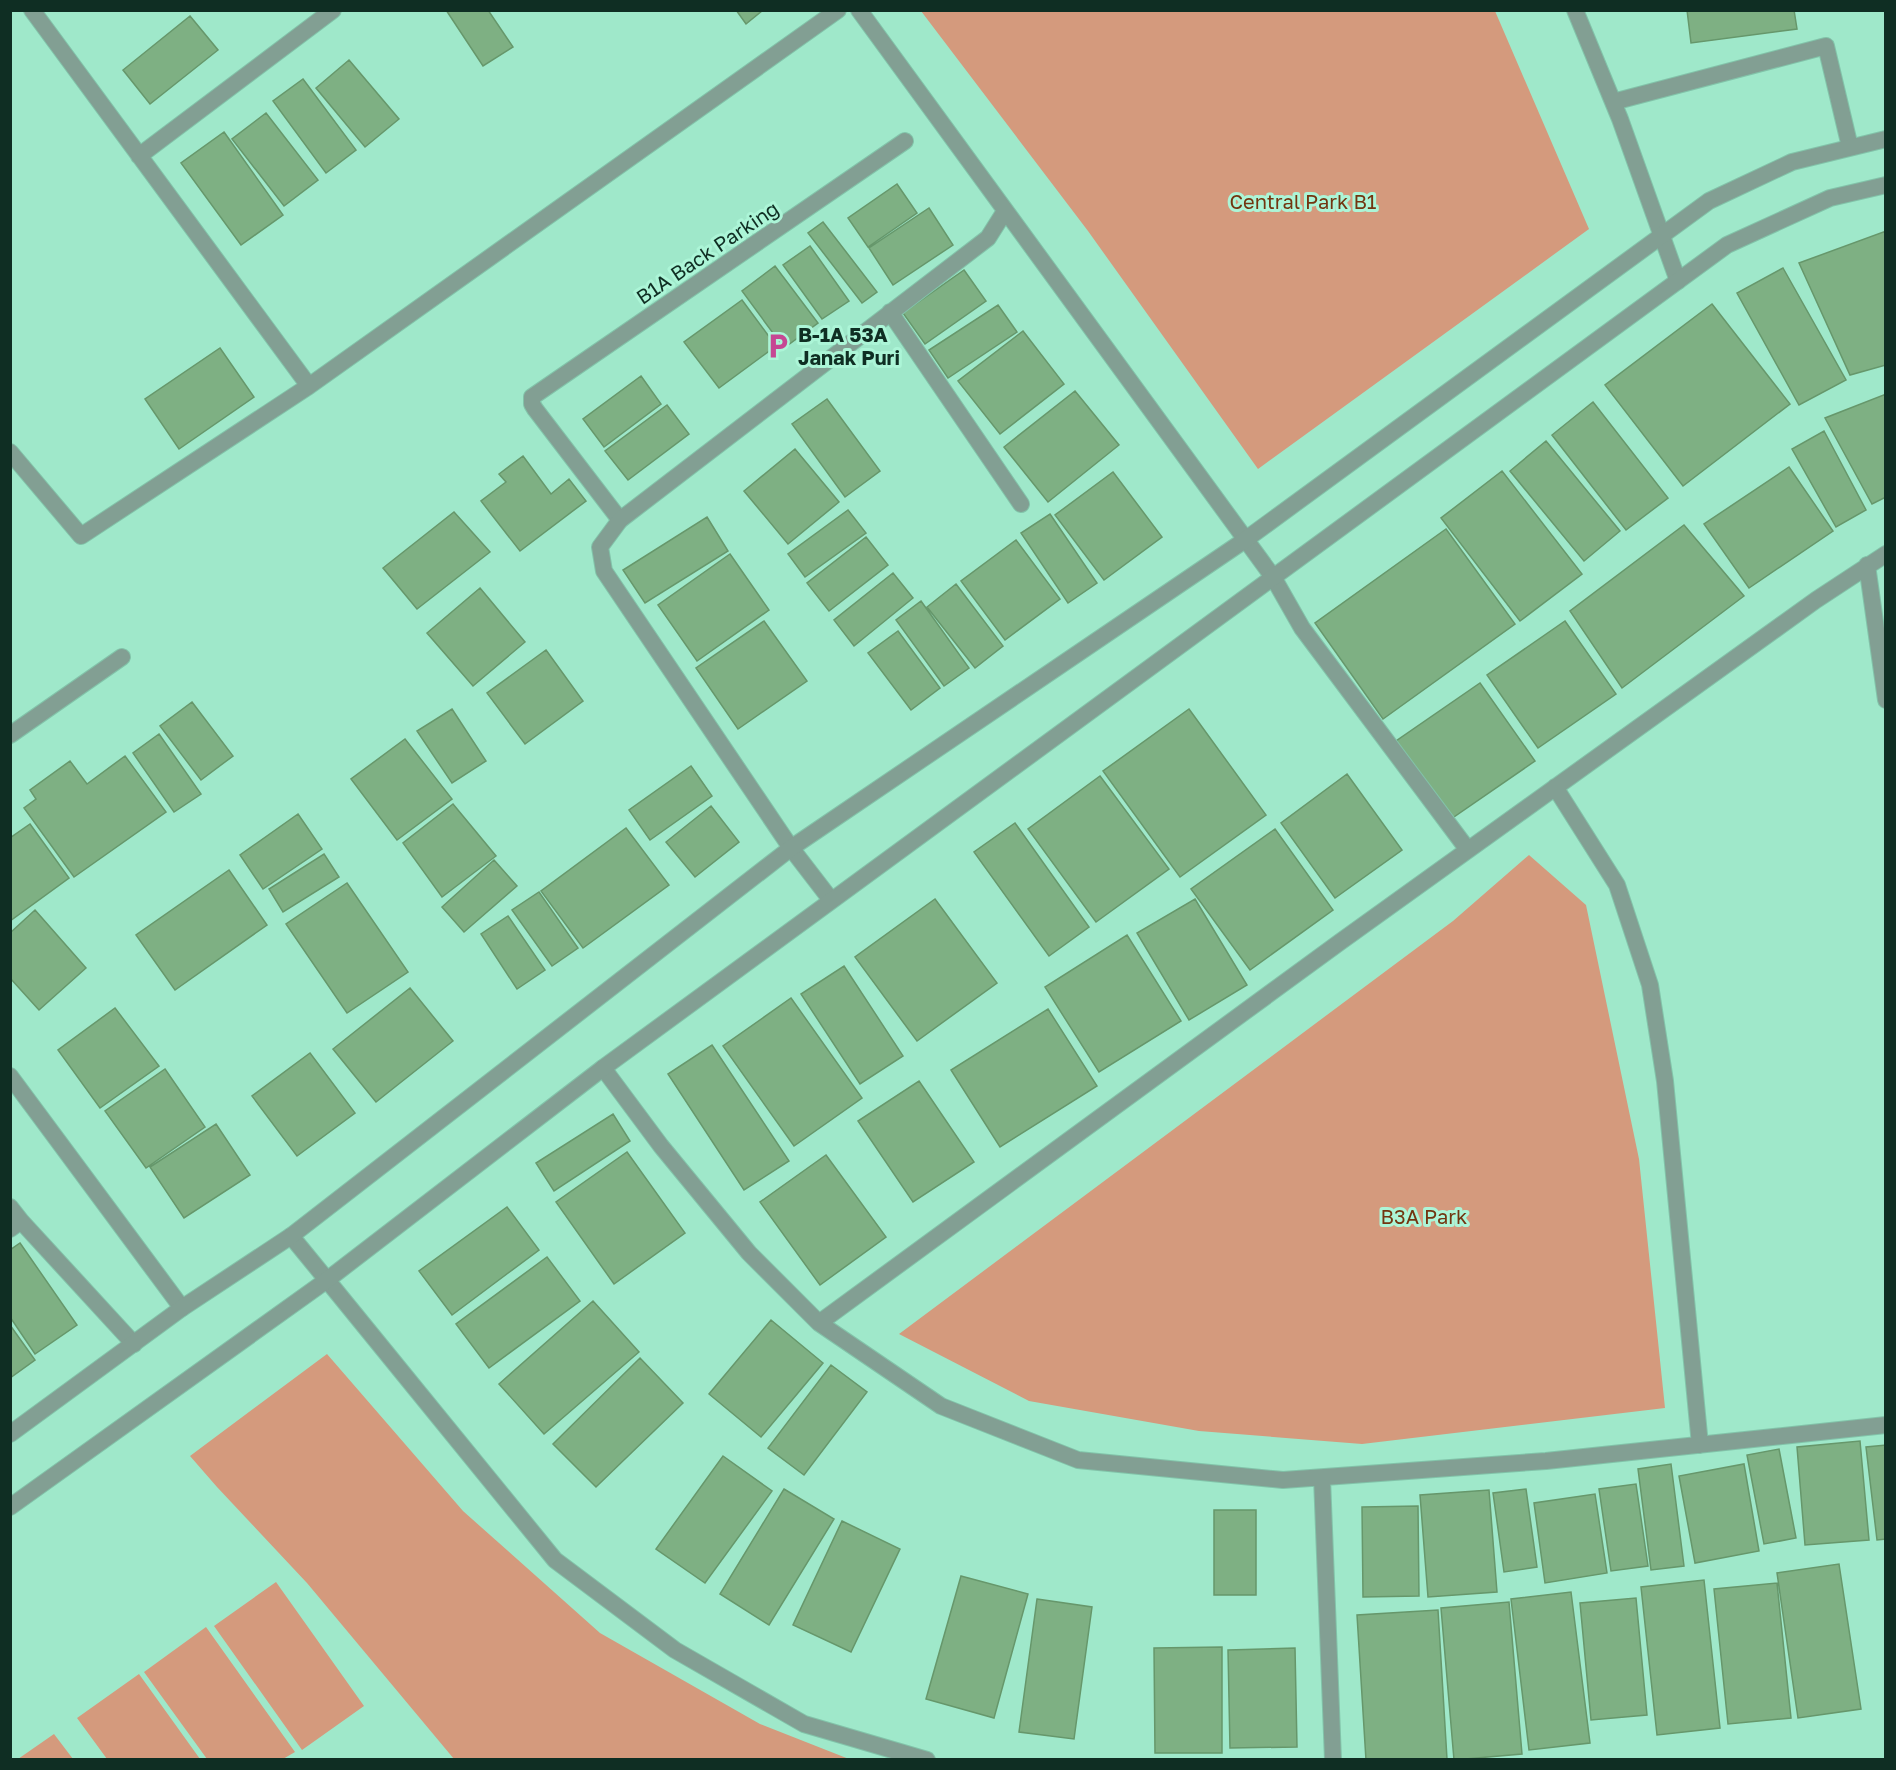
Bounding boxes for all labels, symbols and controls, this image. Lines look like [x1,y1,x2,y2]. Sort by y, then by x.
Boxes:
park label: Central Park B1 [1230,189,1377,213]
street label: B1A Back Parking [631,195,783,309]
place label: B-1A 53A Janak Puri [798,322,900,369]
parking icon: B-1A 53A Janak Puri [763,331,793,361]
park label: B3A Park [1381,1204,1467,1228]

